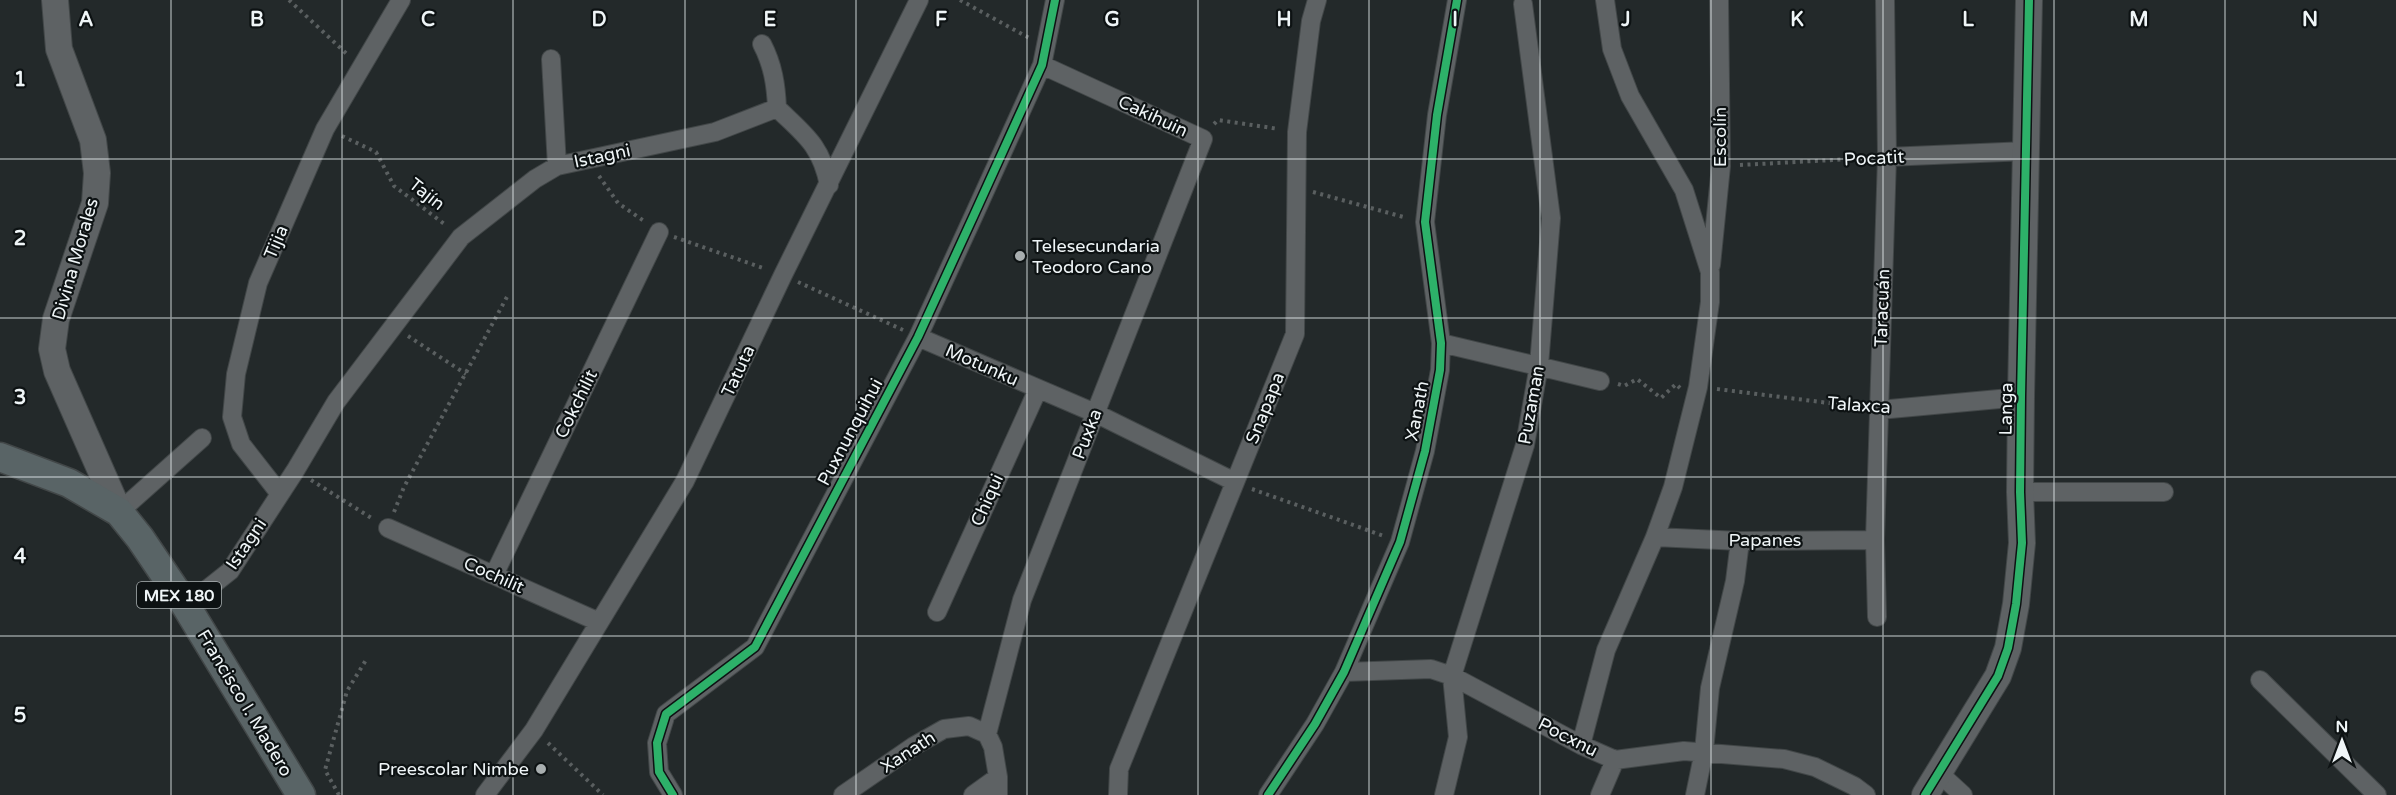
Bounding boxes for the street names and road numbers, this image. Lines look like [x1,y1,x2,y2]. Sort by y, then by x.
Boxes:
street label: Cakihuin [1115,90,1191,142]
street label: Escolín [1709,107,1731,167]
street label: Istagni [572,139,632,173]
street label: Pocatit [1843,145,1905,171]
street label: Tajín [405,173,449,215]
street label: Divina Morales [47,195,103,323]
street label: Tijia [259,222,293,262]
street label: Taracuán [1870,268,1894,348]
street label: Motunku [942,339,1022,391]
street label: Tatuta [717,342,759,400]
street label: Puzaman [1513,364,1549,446]
street label: Cokchilit [550,366,602,442]
street label: Snapapa [1241,369,1289,447]
street label: Puxnunquihui [812,375,888,489]
street label: Xanath [1400,379,1434,443]
street label: Langa [1995,382,2017,436]
street label: Talaxca [1827,392,1891,418]
street label: Puxka [1067,406,1107,462]
street label: Chiqui [966,471,1008,529]
street label: Istagni [221,514,271,574]
street label: Papanes [1728,529,1802,551]
street label: Cochilit [460,552,528,598]
road number: MEX 180 [137,582,221,608]
street label: Francisco I. Madero [192,626,298,780]
street label: Pocxnu [1535,713,1601,761]
street label: Xanath [877,726,939,778]

